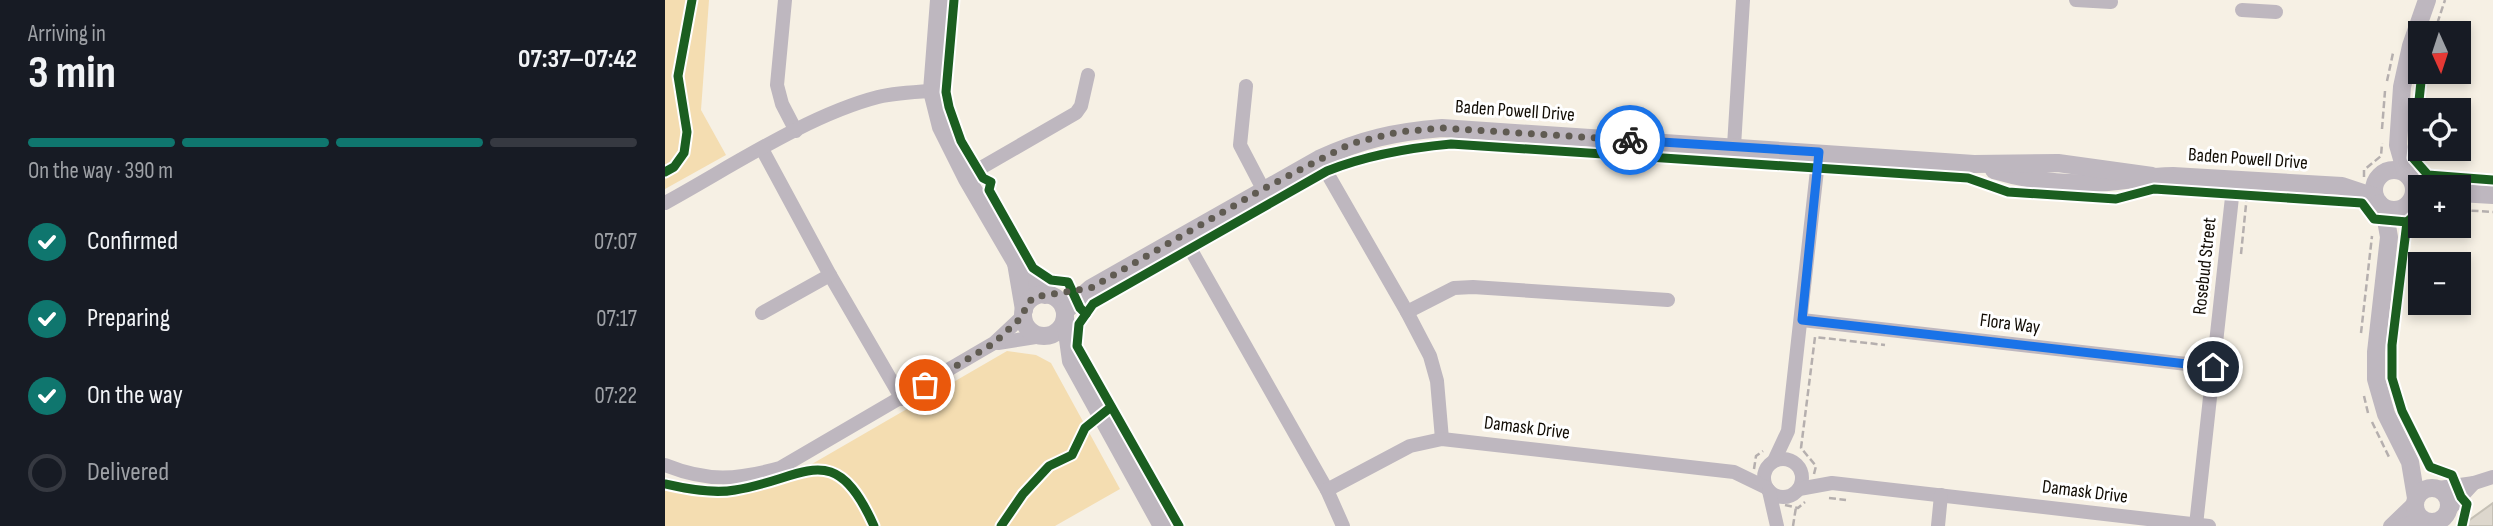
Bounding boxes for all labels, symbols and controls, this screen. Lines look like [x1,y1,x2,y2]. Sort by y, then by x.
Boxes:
text: Arriving in [28,20,106,48]
north arrow [2408,21,2471,84]
map controls [2408,21,2471,315]
text: 07:37–07:42 [518,44,637,75]
text: 3 min [28,46,116,101]
street label: Baden Powell Drive [1454,95,1576,127]
button: locate [2408,98,2471,161]
courier [1595,105,1665,175]
icon: bike [1611,121,1649,159]
street label: Baden Powell Drive [2187,143,2309,175]
text: On the way · 390 m [28,157,173,185]
button: + [2408,175,2471,238]
street label: Rosebud Street [2188,216,2222,316]
icon: check [28,223,66,261]
text: Confirmed [87,226,178,257]
text: 07:07 [594,228,637,256]
button: − [2408,252,2471,315]
icon: check [28,300,66,338]
text: Preparing [87,303,170,334]
text: 07:17 [596,305,637,333]
street label: Flora Way [1979,309,2042,339]
pin [2183,337,2243,397]
icon: home [2194,348,2232,386]
pin [895,355,955,415]
icon: bag [906,366,944,404]
icon: check [28,377,66,415]
text: On the way [87,380,183,411]
text: 07:22 [594,382,637,410]
street label: Damask Drive [1483,411,1571,445]
text: Delivered [87,457,169,488]
street label: Damask Drive [2041,475,2129,509]

